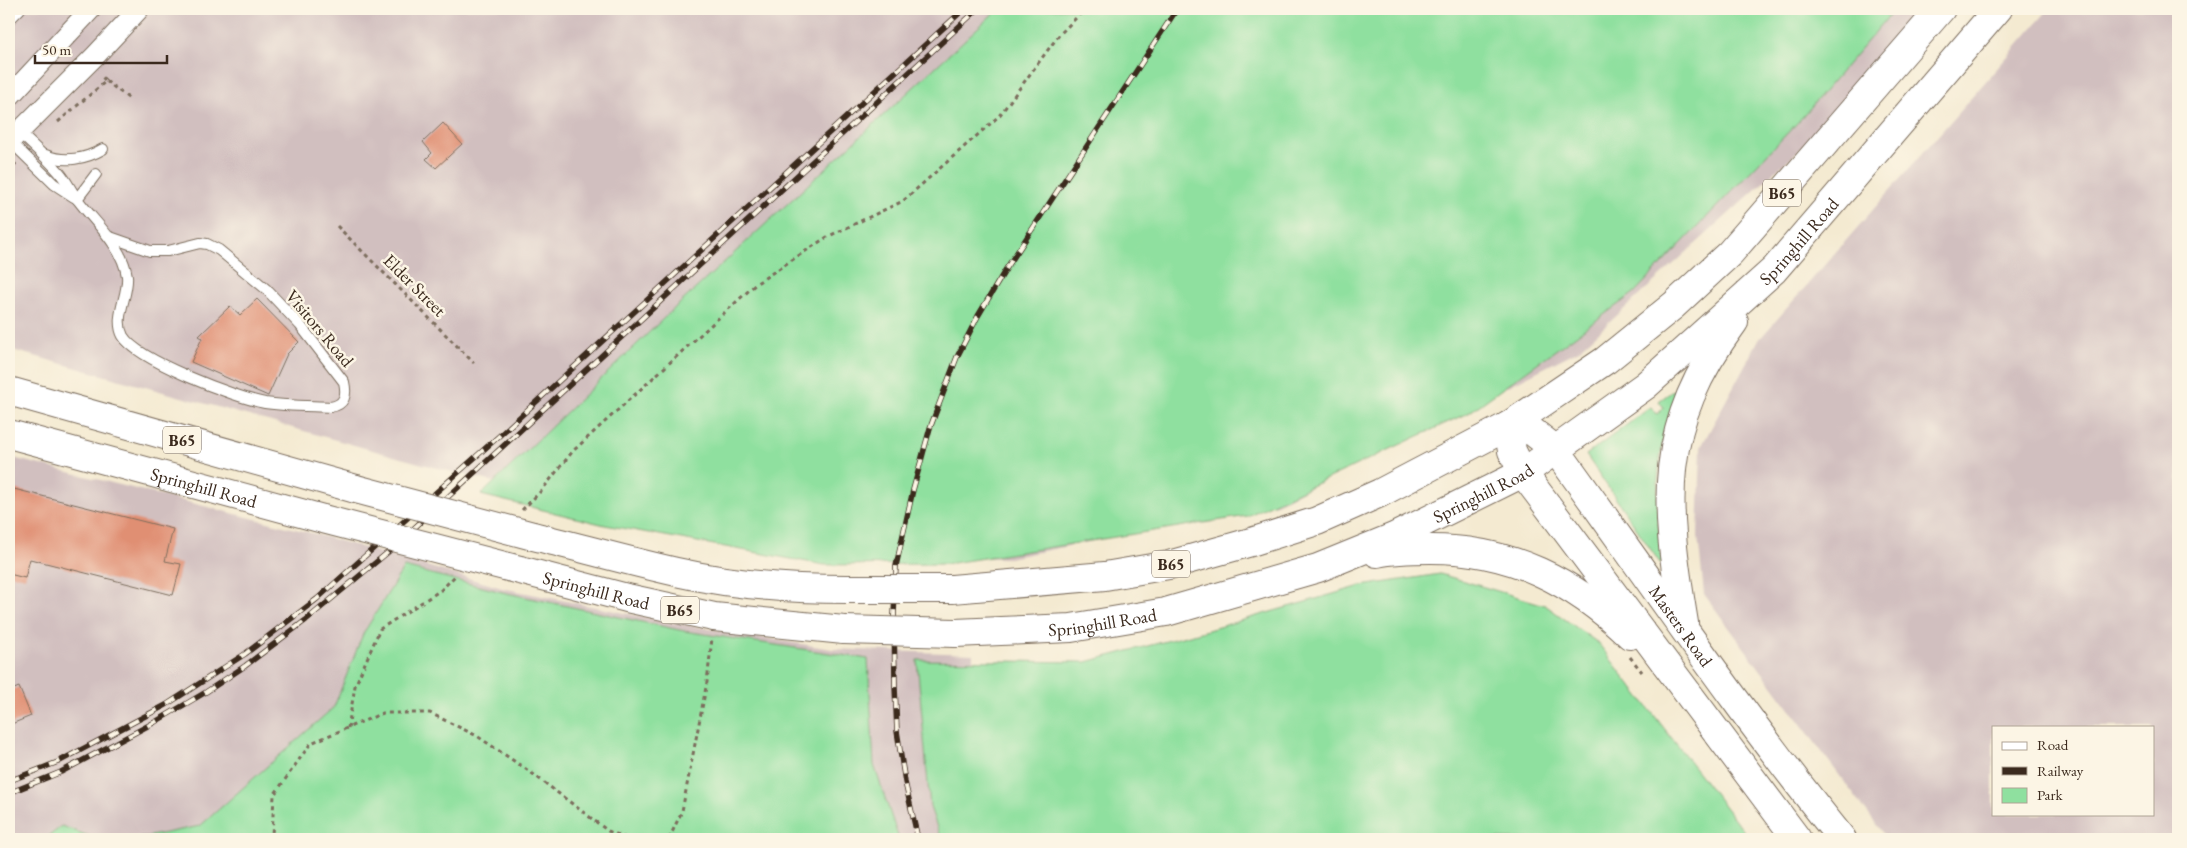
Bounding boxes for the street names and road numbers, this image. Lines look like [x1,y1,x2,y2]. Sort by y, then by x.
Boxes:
road number: B65 [1763,180,1801,207]
street label: Springhill Road [1754,192,1844,290]
street label: Elder Street [379,249,452,322]
street label: Visitors Road [281,285,360,372]
road number: B65 [163,426,201,454]
street label: Springhill Road [1429,457,1538,527]
street label: Springhill Road [148,461,261,512]
road number: B65 [1152,550,1190,578]
street label: Springhill Road [541,565,653,614]
street label: Masters Road [1644,580,1719,671]
road number: B65 [661,596,699,624]
street label: Springhill Road [1048,602,1159,640]

